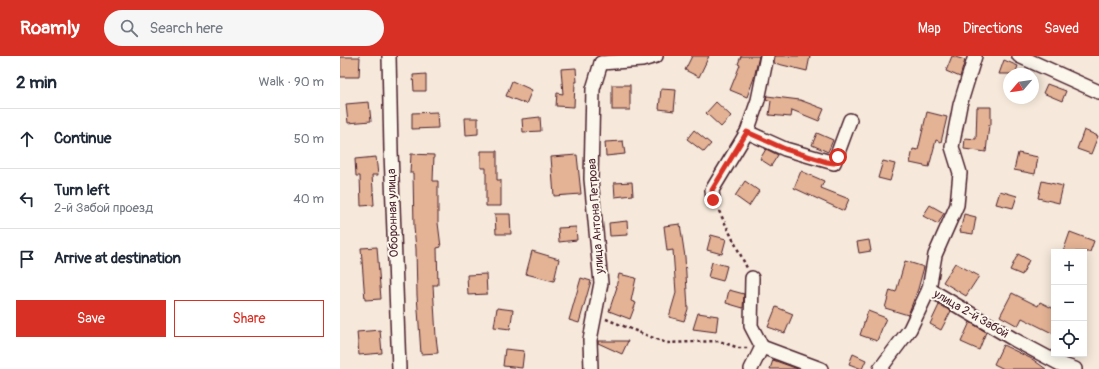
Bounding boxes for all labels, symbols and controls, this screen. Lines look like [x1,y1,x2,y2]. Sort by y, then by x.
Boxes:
search box [104,10,384,46]
text: Roamly [20,16,80,40]
icon: search [118,17,140,39]
text: Search here [150,19,223,38]
text: Map [918,20,941,37]
text: Directions [963,20,1022,37]
text: Saved [1044,20,1079,37]
north arrow [1003,68,1039,104]
text: 2 min [16,72,57,93]
text: Walk · 90 m [259,74,324,90]
icon: ahead [16,128,38,150]
text: Continue [54,129,112,148]
text: 50 m [294,131,324,147]
route start [829,148,847,166]
street label: улица Антона Петрова [584,157,608,275]
street label: Оборонная улица [384,168,402,258]
text: Turn left [54,181,110,200]
icon: left [16,188,38,210]
text: 40 m [293,191,324,207]
route end [704,191,722,209]
text: 2-й Забой проезд [54,200,153,216]
icon: arrive [16,248,38,270]
text: Arrive at destination [54,249,181,268]
map controls [1051,249,1087,357]
button: + [1051,249,1087,285]
button: − [1051,285,1087,321]
street label: улица 2-й Забой [930,286,1011,342]
button: Save [16,300,166,337]
button: Share [174,300,324,337]
button: locate [1051,321,1087,357]

